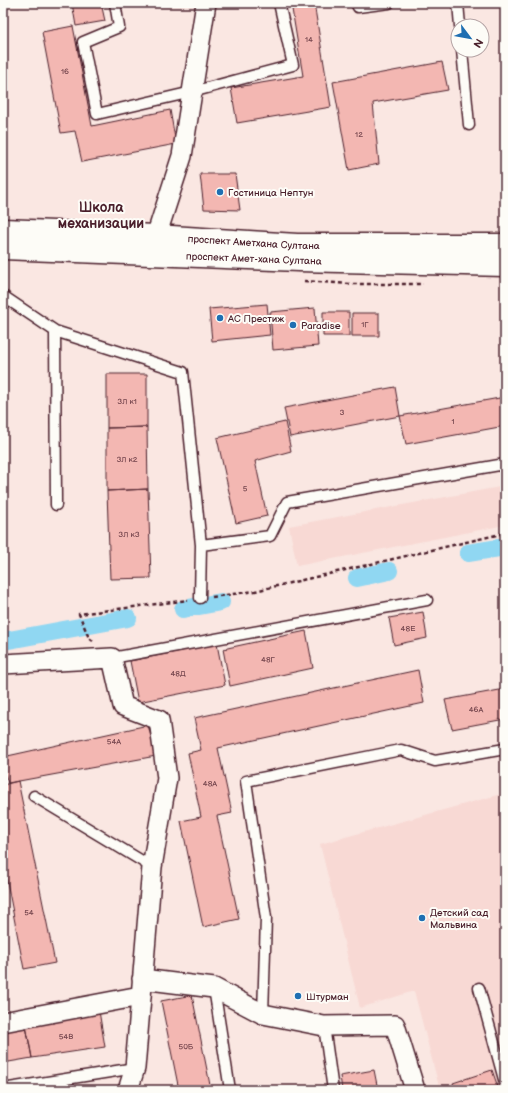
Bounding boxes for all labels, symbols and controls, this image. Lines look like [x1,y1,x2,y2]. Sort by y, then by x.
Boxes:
north arrow [450,18,490,58]
house number: 14 [305,35,313,44]
text: N [470,36,486,50]
house number: 16 [61,67,69,76]
house number: 12 [355,130,363,139]
marker: Гостиница Нептун [215,187,225,197]
place label: Гостиница Нептун [228,187,313,199]
district label: Школа механизации [58,199,144,232]
street label: проспект Аметхана Султана [187,233,320,252]
street label: проспект Амет-хана Султана [186,250,322,268]
marker: АС Престиж [215,313,225,323]
place label: АС Престиж [227,313,284,325]
marker: Paradise [288,320,298,330]
place label: Paradise [301,320,341,332]
house number: 1Г [361,320,369,329]
house number: 3Л к1 [117,397,137,406]
house number: 3 [340,408,345,417]
house number: 1 [451,417,455,426]
house number: 3Л к2 [116,455,138,464]
house number: 5 [243,484,248,493]
house number: 3Л к3 [118,530,140,539]
house number: 48Е [401,624,415,633]
house number: 48Г [261,655,276,664]
house number: 48Д [170,669,186,678]
house number: 46А [469,705,483,714]
house number: 54А [107,737,121,746]
house number: 48А [203,779,217,788]
place label: Детский сад Мальвина [430,907,488,931]
house number: 54 [24,908,34,917]
marker: Детский сад Мальвина [417,913,427,923]
marker: Штурман [293,991,303,1001]
place label: Штурман [306,991,349,1003]
house number: 54В [59,1032,73,1041]
house number: 50Б [179,1042,194,1051]

